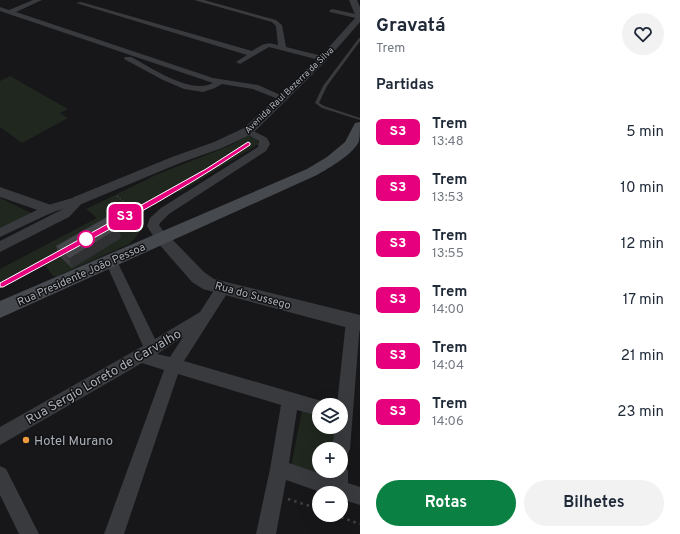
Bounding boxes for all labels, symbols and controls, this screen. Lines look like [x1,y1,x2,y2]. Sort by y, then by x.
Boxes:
button: heart [622,13,664,55]
text: Gravatá [376,14,446,38]
text: Trem [376,41,405,57]
street label: Avenida Raul Bezerra da Silva [243,45,336,136]
text: Partidas [376,76,434,95]
text: Trem [432,115,467,134]
text: S3 [390,123,406,140]
text: 5 min [626,123,664,142]
text: 13:48 [432,134,464,150]
text: Trem [432,171,467,190]
text: S3 [390,179,406,196]
text: 10 min [620,179,664,198]
text: 13:53 [432,190,464,206]
line badge: S3 [107,204,143,230]
text: S3 [117,208,133,225]
text: Trem [432,227,467,246]
unlabelled marker [77,230,95,248]
text: S3 [390,235,406,252]
text: 12 min [621,235,664,254]
street label: Rua Presidente João Pessoa [15,240,148,310]
text: 13:55 [432,246,464,262]
street label: Rua do Sussego [213,279,292,313]
text: Trem [432,283,467,302]
text: S3 [390,291,406,308]
text: 17 min [623,291,664,310]
text: 14:00 [432,302,464,318]
street label: Rua Sergio Loreto de Carvalho [24,327,184,429]
text: Trem [432,339,467,358]
text: S3 [390,347,406,364]
text: 21 min [621,347,664,366]
text: 14:04 [432,358,464,374]
text: Trem [432,395,467,414]
map controls [312,398,348,522]
button: layers [312,398,348,434]
text: S3 [390,403,406,420]
text: 23 min [617,403,664,422]
text: 14:06 [432,414,464,430]
place label: Hotel Murano [34,434,113,450]
marker: Hotel Murano [21,435,31,445]
button: + [312,442,348,478]
button: Rotas [376,480,516,526]
button: Bilhetes [524,480,664,526]
button: − [312,486,348,522]

